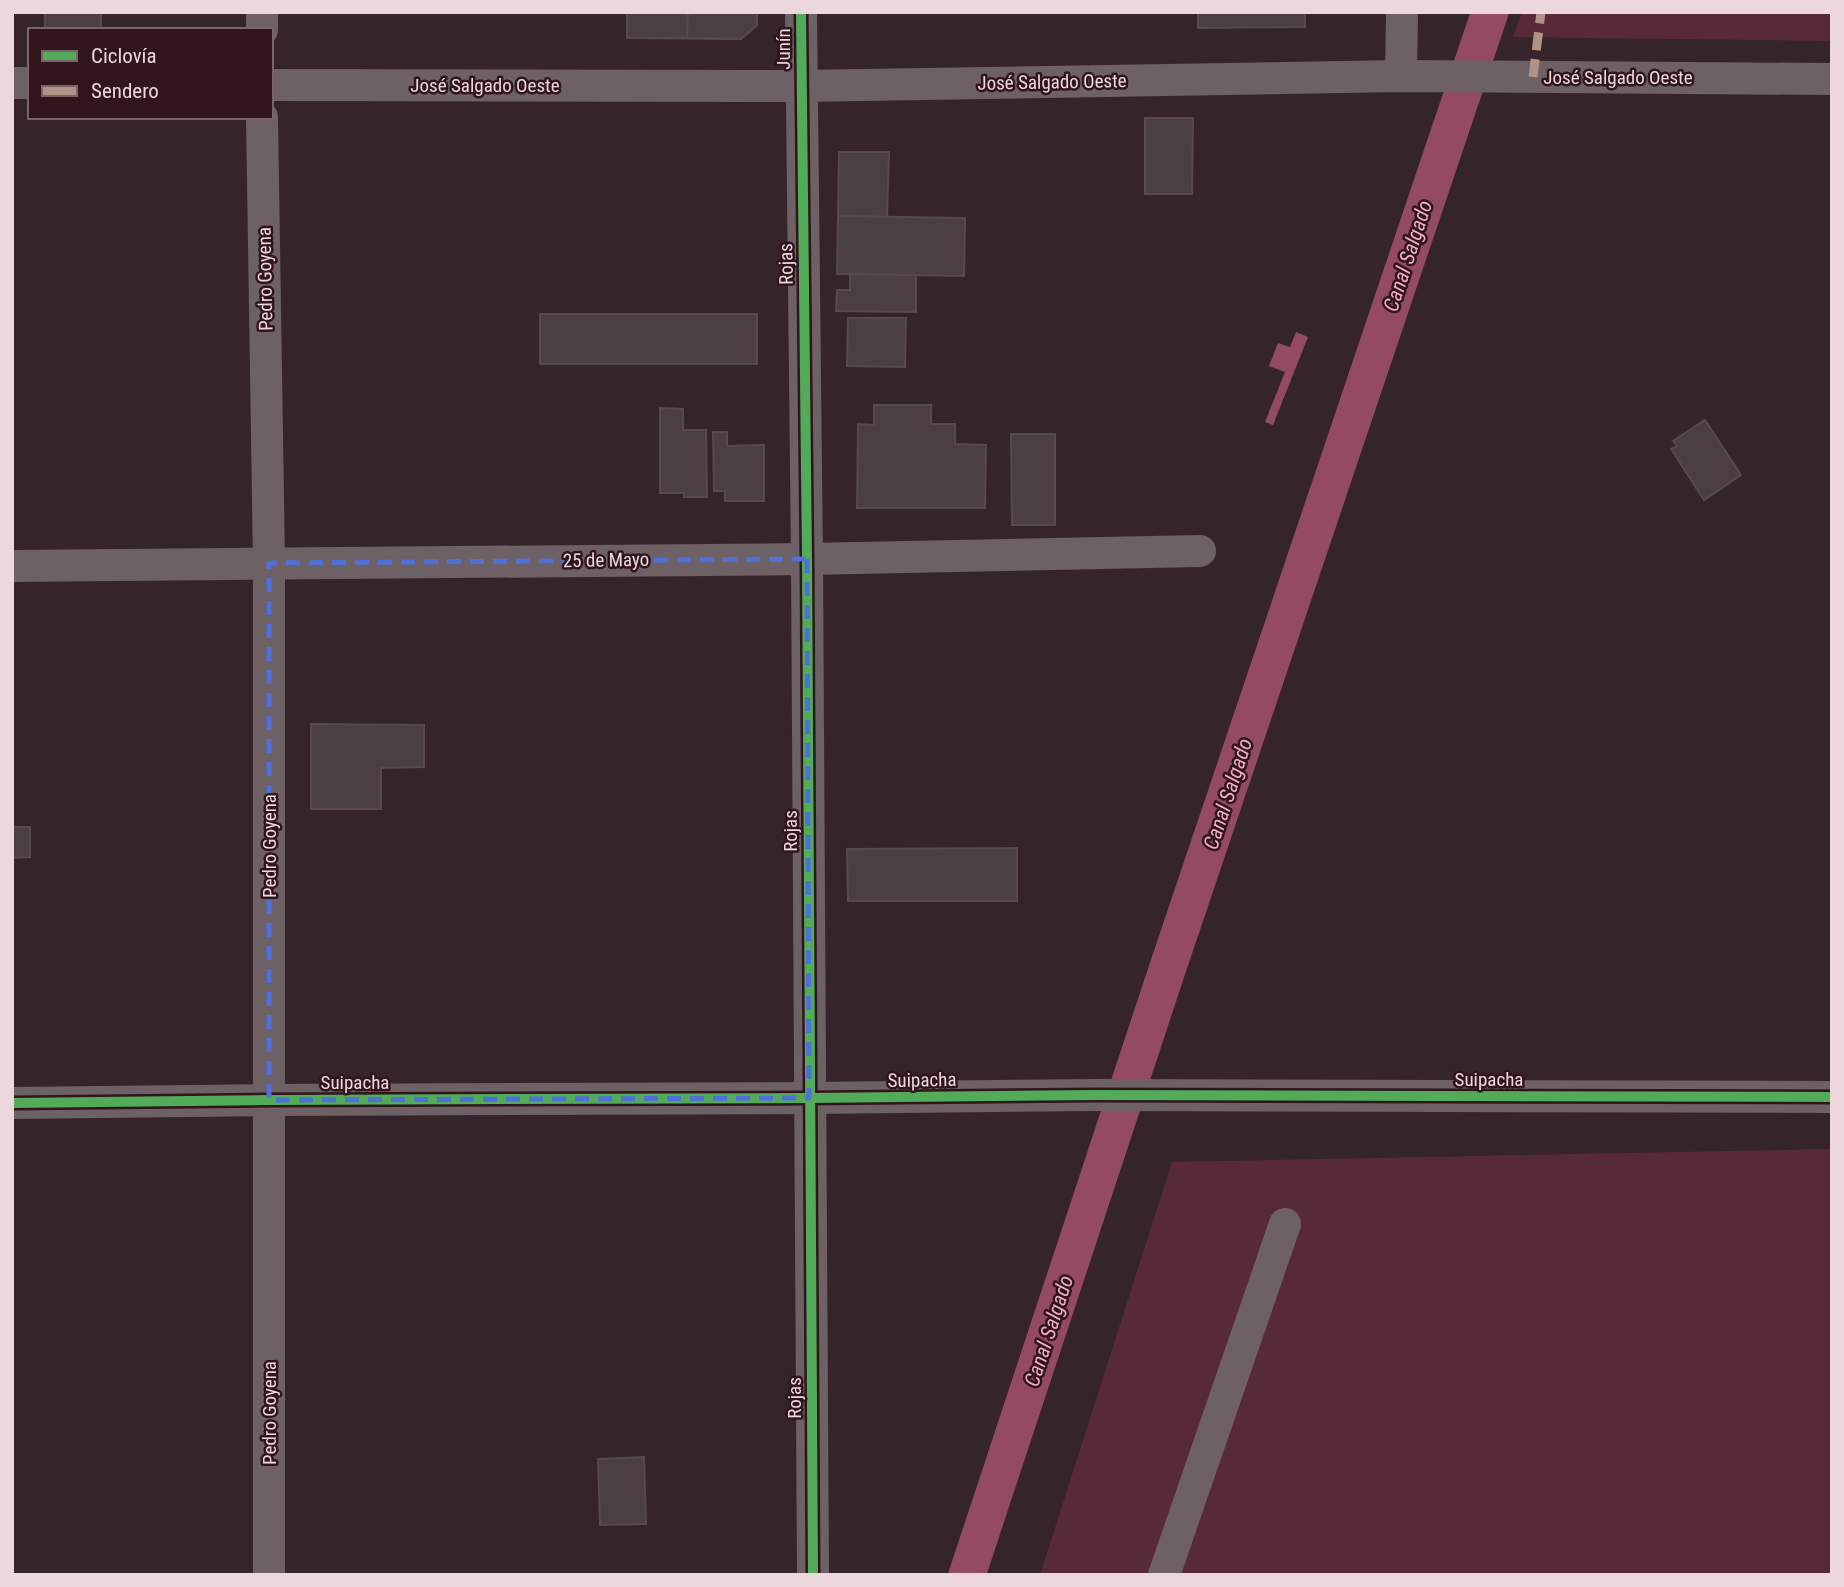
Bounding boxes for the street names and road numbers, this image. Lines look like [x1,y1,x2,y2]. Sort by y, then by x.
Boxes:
street label: Junín [772,28,795,70]
street label: José Salgado Oeste [1543,66,1693,89]
street label: José Salgado Oeste [977,69,1127,95]
street label: José Salgado Oeste [410,74,560,97]
street label: Pedro Goyena [253,227,277,331]
street label: Rojas [774,243,798,285]
street label: 25 de Mayo [563,548,649,572]
street label: Pedro Goyena [258,794,281,898]
street label: Rojas [779,810,802,852]
street label: Suipacha [887,1068,957,1092]
street label: Suipacha [1455,1068,1523,1091]
street label: Suipacha [321,1071,389,1094]
street label: Pedro Goyena [258,1361,281,1465]
street label: Rojas [783,1377,806,1419]

